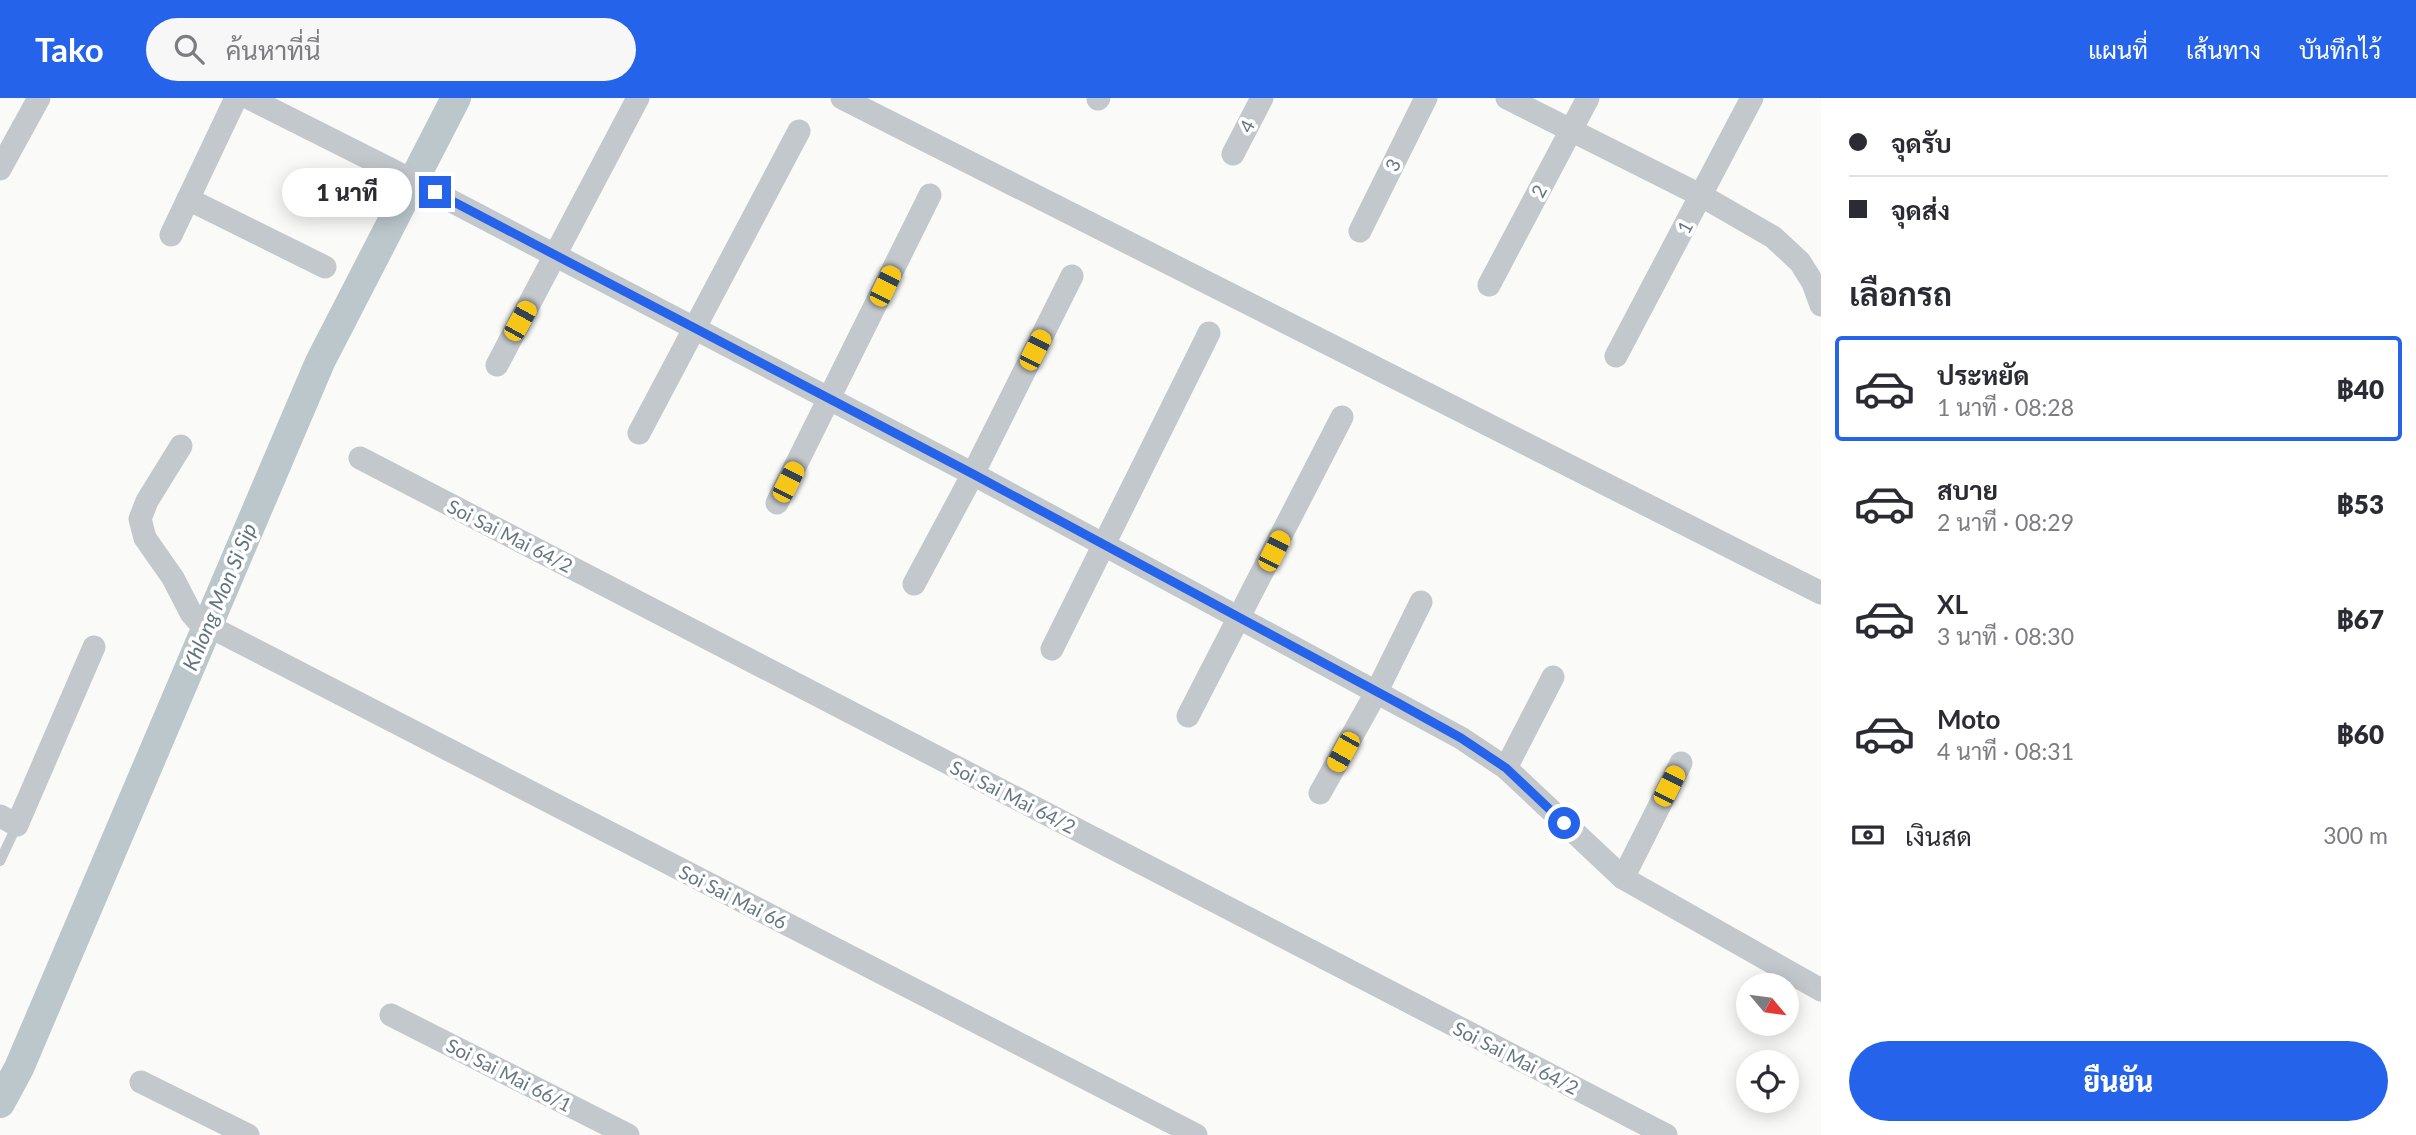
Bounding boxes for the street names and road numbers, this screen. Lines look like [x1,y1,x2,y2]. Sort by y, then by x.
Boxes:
street label: 4 [1234,115,1259,136]
street label: 3 [1380,155,1405,175]
street label: 2 [1526,180,1551,201]
street label: 1 [1672,216,1697,237]
street label: Soi Sai Mai 64/2 [444,494,577,577]
street label: Soi Sai Mai 64/2 [947,755,1080,838]
street label: Soi Sai Mai 66 [676,860,791,934]
street label: Soi Sai Mai 64/2 [1450,1016,1583,1099]
street label: Soi Sai Mai 66/1 [443,1033,576,1116]

